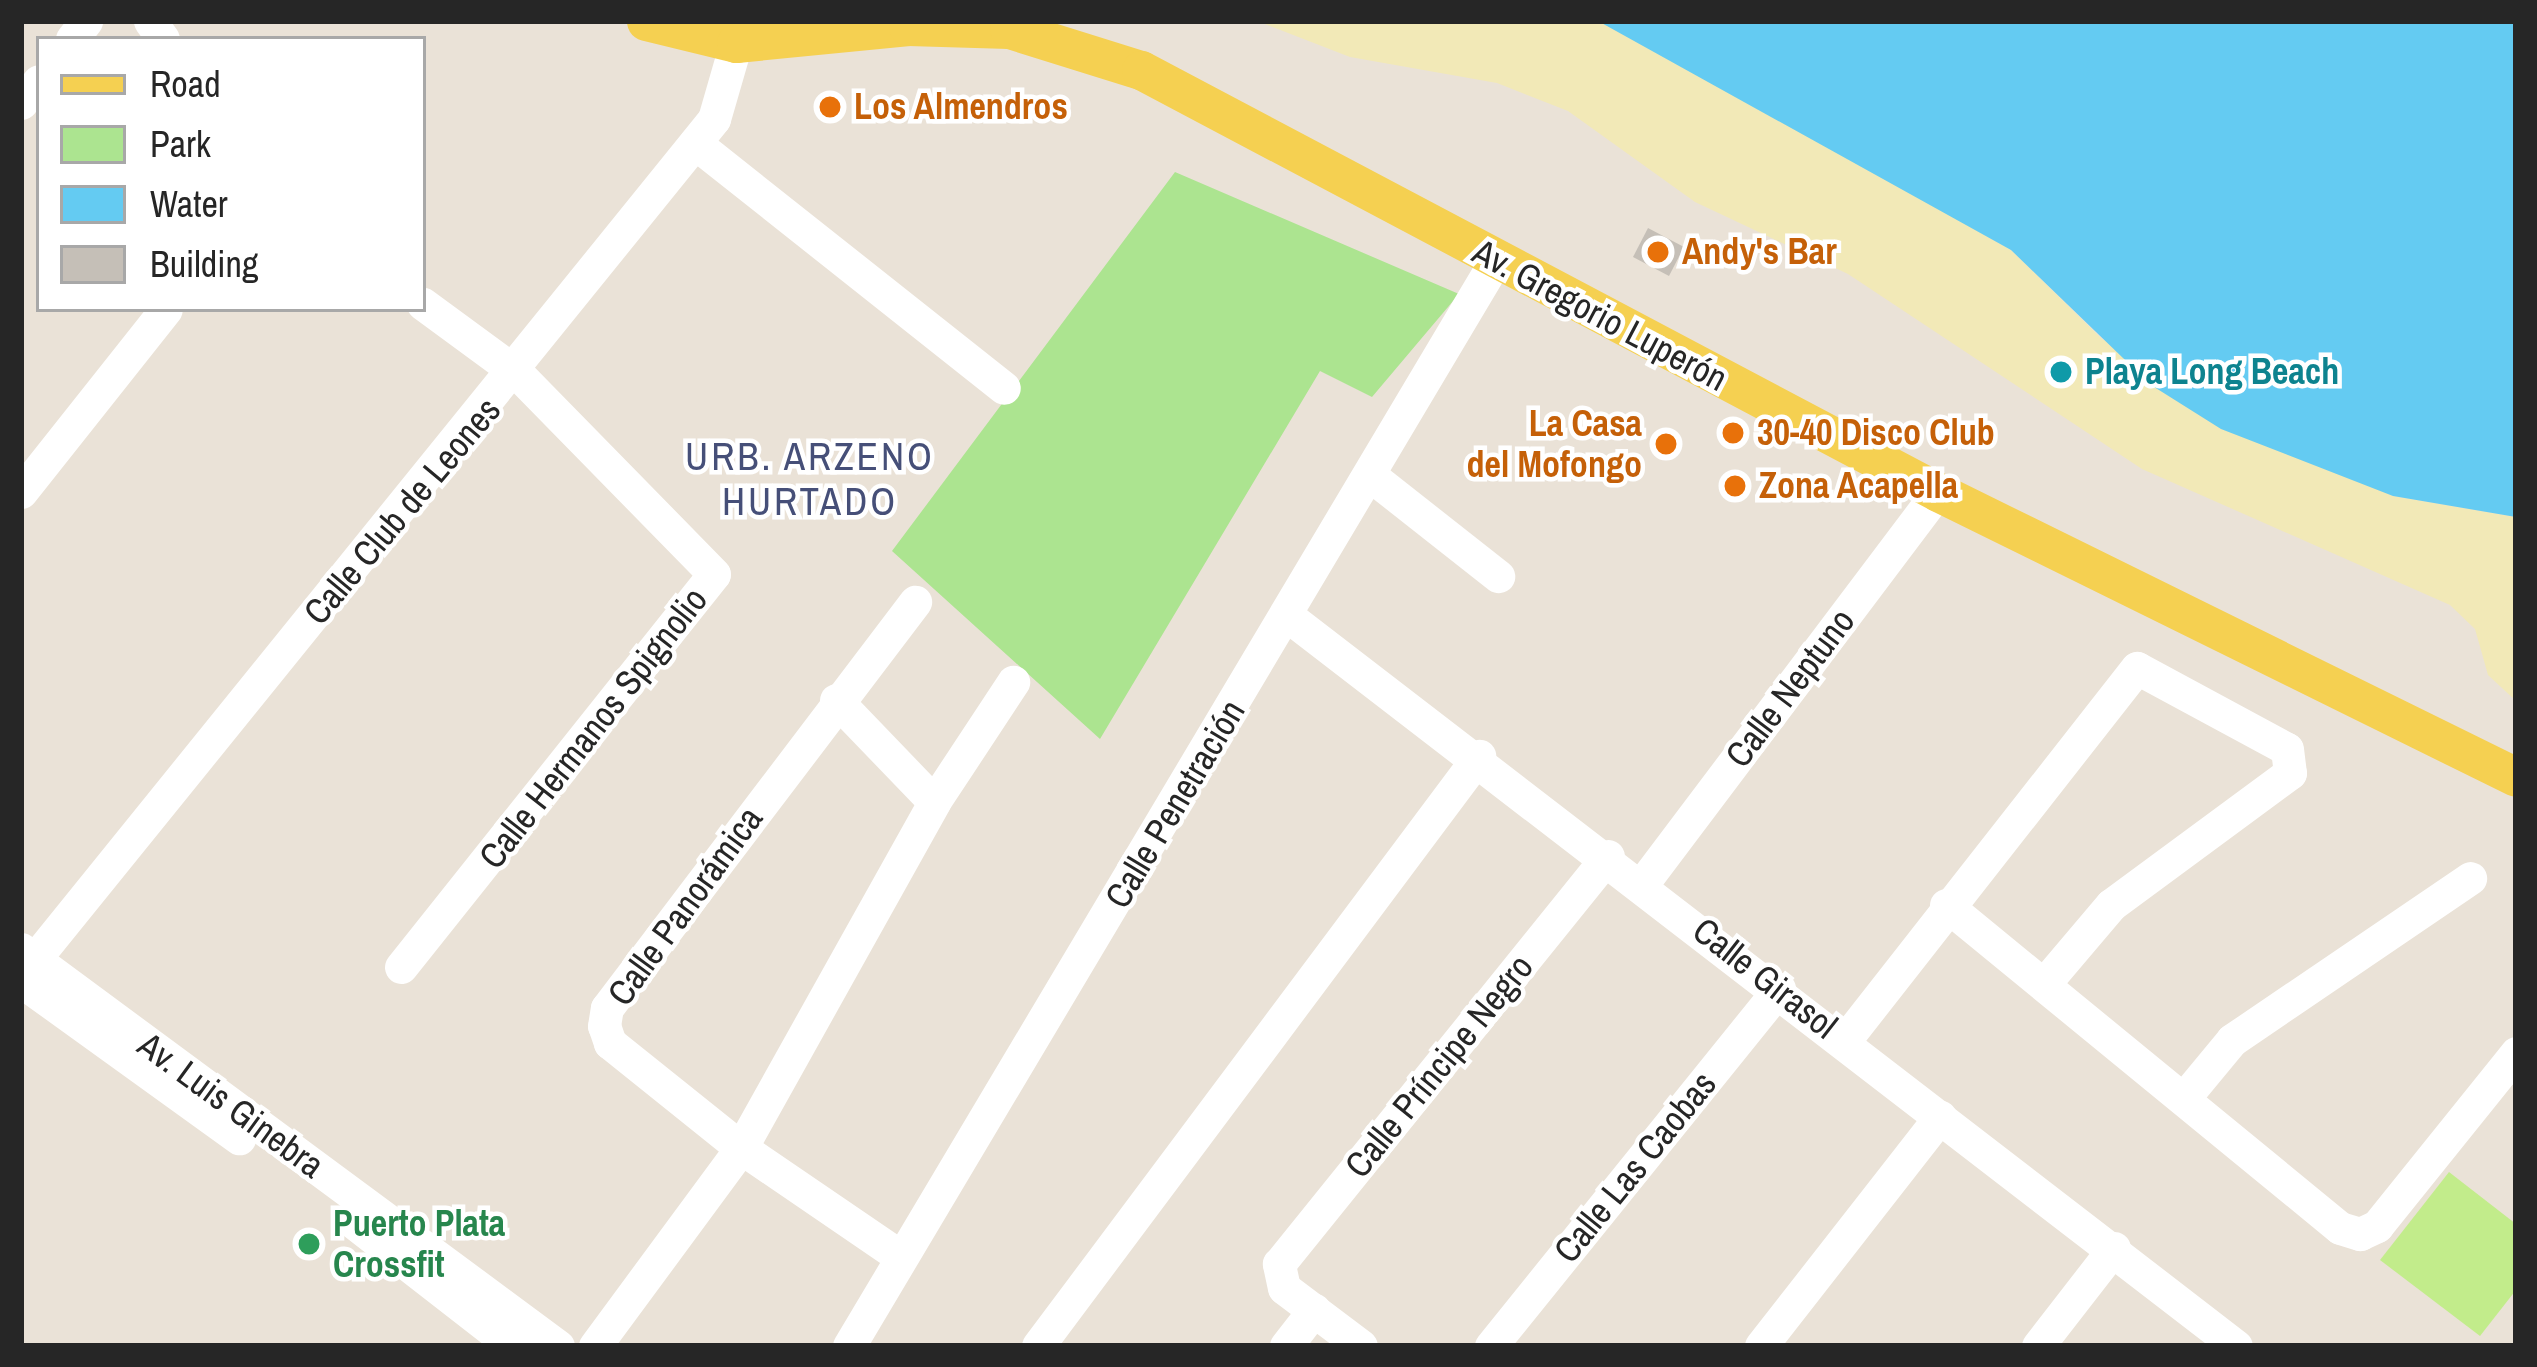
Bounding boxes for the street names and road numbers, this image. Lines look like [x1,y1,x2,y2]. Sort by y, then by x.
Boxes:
street label: Av. Gregorio Luperón [1466,230,1734,400]
street label: Calle Club de Leones [295,389,509,633]
street label: Calle Hermanos Spignolio [470,579,716,877]
street label: Calle Neptuno [1716,600,1864,776]
street label: Calle Penetración [1096,692,1254,916]
street label: Calle Panorámica [599,798,771,1014]
street label: Calle Girasol [1684,908,1846,1048]
street label: Calle Príncipe Negro [1336,946,1542,1186]
street label: Av. Luis Ginebra [130,1023,332,1187]
street label: Calle Las Caobas [1545,1063,1725,1271]

